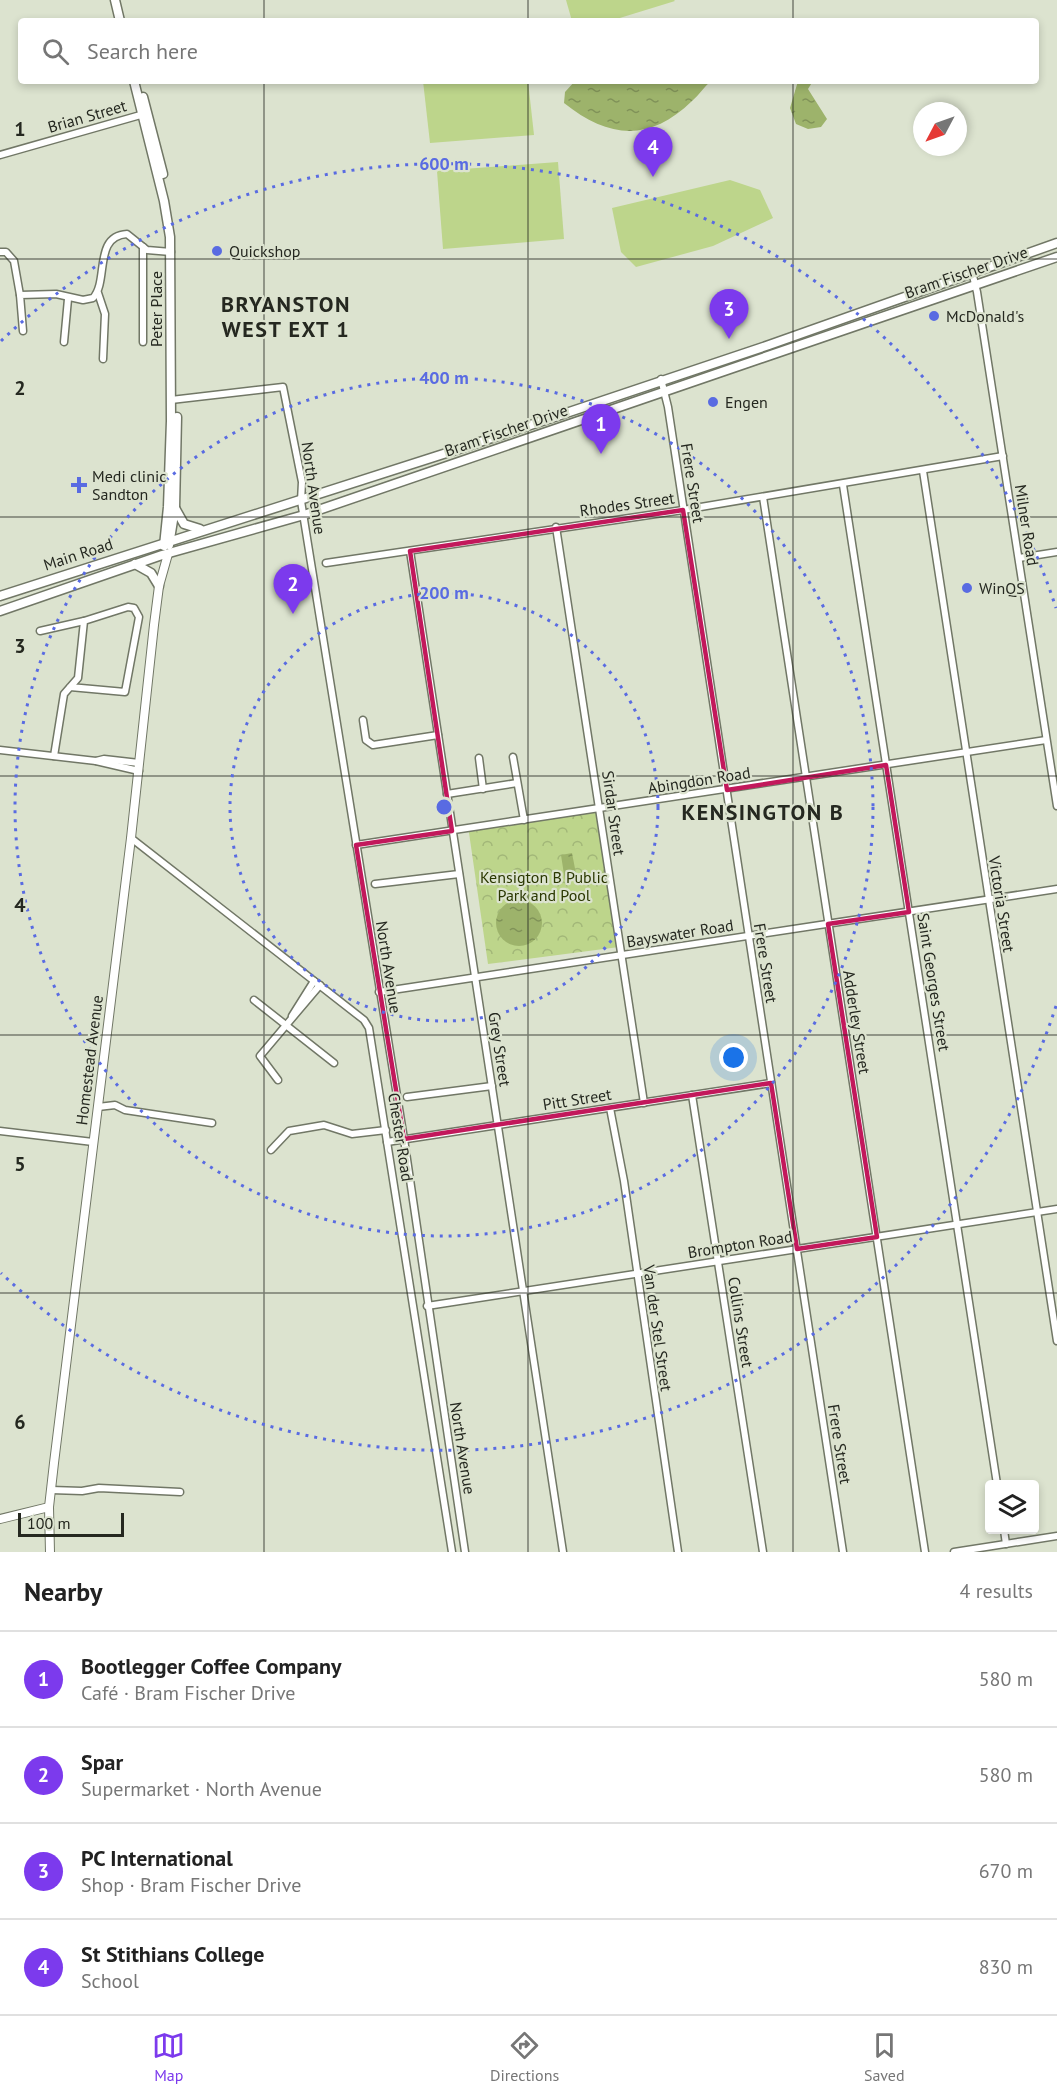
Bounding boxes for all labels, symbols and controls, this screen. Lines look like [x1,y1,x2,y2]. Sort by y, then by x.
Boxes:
search box [18,18,1039,84]
icon: search [39,35,72,68]
text: Search here [87,37,198,65]
street label: Brian Street [45,95,129,137]
north arrow [913,102,967,156]
text: 1 [14,116,26,142]
pin: 4 [634,128,672,177]
text: 600 m [419,152,469,175]
place label: Quickshop [229,241,300,261]
street label: Bram Fischer Drive [902,242,1030,302]
marker: Quickshop [210,244,224,258]
street label: Peter Place [146,271,166,347]
district label: BRYANSTON WEST EXT 1 [221,290,351,343]
pin: 3 [710,290,748,339]
place label: McDonald's [946,306,1024,326]
marker: McDonald's [927,309,941,323]
text: 400 m [419,366,469,389]
text: 2 [14,375,26,401]
place label: Engen [725,392,768,412]
marker: Engen [706,395,720,409]
street label: Bram Fischer Drive [442,400,570,460]
pin: 1 [582,404,620,454]
street label: North Avenue [298,440,330,536]
street label: Frere Street [677,442,709,525]
place label: Medi clinic Sandton [92,466,166,504]
marker: Medi clinic Sandton [70,476,88,494]
street label: Milner Road [1011,483,1043,567]
street label: Rhodes Street [578,487,676,521]
street label: Main Road [41,533,115,575]
pin: 2 [274,564,312,614]
place label: WinQS [979,578,1025,598]
text: 200 m [419,581,469,604]
marker: WinQS [960,581,974,595]
text: 3 [14,633,26,659]
street label: Abingdon Road [646,762,752,798]
street label: Sirdar Street [598,769,630,857]
centre of rings [434,797,454,817]
district label: KENSINGTON B [682,798,844,826]
street label: Victoria Street [984,853,1020,954]
park label: Kensigton B Public Park and Pool [480,867,608,905]
text: 4 [14,892,26,918]
street label: Saint Georges Street [913,912,955,1053]
street label: Bayswater Road [625,915,735,951]
street label: North Avenue [372,919,406,1015]
street label: Frere Street [750,922,782,1005]
street label: Adderley Street [839,969,875,1076]
street label: Homestead Avenue [71,994,107,1126]
street label: Grey Street [484,1010,516,1088]
your location [719,1043,748,1072]
street label: Pitt Street [541,1084,613,1114]
street label: Chester Road [384,1091,418,1183]
text: 5 [14,1151,26,1177]
street label: Brompton Road [686,1226,794,1262]
street label: Van der Stel Street [639,1263,677,1393]
street label: Collins Street [724,1275,758,1369]
street label: North Avenue [446,1400,480,1496]
street label: Frere Street [824,1403,856,1486]
text: 6 [14,1409,26,1435]
map controls [985,1480,1039,1534]
button: layers [985,1480,1039,1534]
scale bar [18,1510,124,1538]
text: 100 m [27,1513,70,1533]
text: Nearby [24,1575,102,1608]
text: 4 results [960,1578,1033,1604]
text: Bootlegger Coffee Company [81,1652,342,1680]
text: 1 [38,1666,49,1692]
text: 580 m [979,1666,1033,1692]
text: Café · Bram Fischer Drive [81,1680,296,1706]
text: Spar [81,1748,123,1776]
text: 2 [38,1762,49,1788]
text: 580 m [979,1762,1033,1788]
text: Supermarket · North Avenue [81,1776,322,1802]
text: PC International [81,1844,233,1872]
text: 3 [38,1858,49,1884]
text: 670 m [979,1858,1033,1884]
text: Shop · Bram Fischer Drive [81,1872,301,1898]
text: St Stithians College [81,1940,265,1968]
text: 4 [38,1954,49,1980]
text: 830 m [979,1954,1033,1980]
text: School [81,1968,139,1994]
tab: Map [152,2029,185,2085]
tab: Directions [490,2029,559,2085]
tab: Saved [864,2029,905,2085]

